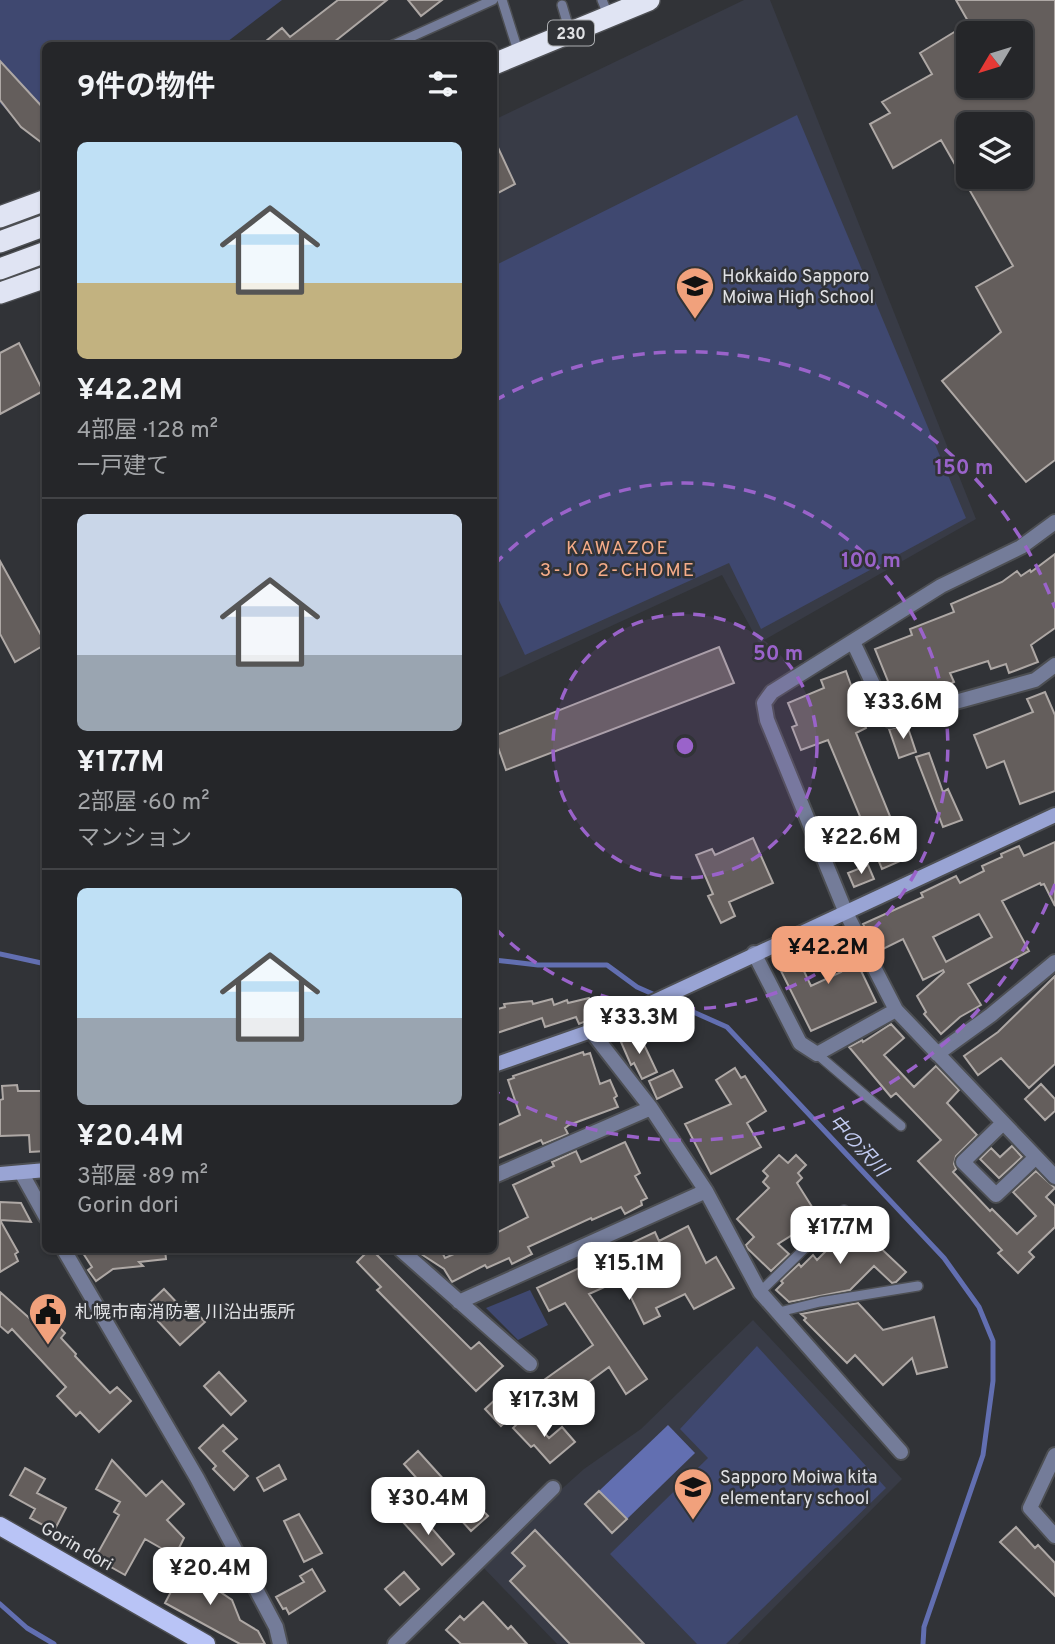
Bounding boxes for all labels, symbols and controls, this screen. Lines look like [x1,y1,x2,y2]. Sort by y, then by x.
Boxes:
road number: 230 [548,20,594,46]
north arrow [956,21,1032,98]
map controls [956,21,1033,189]
icon: filters [424,65,462,103]
text: 9件の物件 [77,70,215,107]
button: layers [956,112,1033,189]
icon: home [207,187,333,313]
school or university icon: Hokkaido Sapporo Moiwa High School [674,265,716,320]
place label: Hokkaido Sapporo Moiwa High School [722,266,874,310]
text: ¥42.2M [77,373,183,410]
text: 4部屋 · 128 m² [77,417,218,446]
text: 一戸建て [77,453,169,482]
text: 150 m [935,455,993,482]
district label: KAWAZOE 3-JO 2-CHOME [540,537,696,583]
text: 100 m [841,548,901,575]
icon: home [207,559,333,685]
text: 50 m [753,641,803,668]
pin: ¥33.6M [846,682,960,741]
text: ¥33.6M [863,689,943,718]
centre of rings [673,734,697,758]
text: ¥17.7M [77,745,165,782]
text: 2部屋 · 60 m² [77,789,210,818]
pin: ¥22.6M [804,816,918,876]
text: ¥22.6M [821,824,901,853]
text: マンション [77,825,192,854]
pin: ¥42.2M [771,926,885,986]
icon: home [207,934,333,1060]
text: ¥42.2M [787,934,869,963]
pin: ¥33.3M [582,996,696,1056]
text: ¥33.3M [600,1004,678,1033]
water label: 中の沢川 [823,1110,894,1184]
text: ¥20.4M [77,1119,184,1156]
text: 3部屋 · 89 m² [77,1163,208,1192]
text: Gorin dori [77,1192,179,1221]
pin: ¥17.7M [783,1206,897,1266]
text: ¥17.7M [806,1214,874,1243]
pin: ¥15.1M [572,1242,686,1302]
text: ¥15.1M [594,1250,664,1279]
public building icon: 札幌市南消防署 川沿出張所 [27,1291,69,1346]
place label: 札幌市南消防署 川沿出張所 [75,1302,295,1325]
pin: ¥17.3M [487,1380,601,1439]
text: ¥17.3M [509,1387,579,1416]
school or university icon: Sapporo Moiwa kita elementary school [672,1466,714,1521]
place label: Sapporo Moiwa kita elementary school [720,1467,878,1511]
pin: ¥30.4M [371,1478,485,1537]
text: ¥30.4M [387,1485,469,1514]
street label: Gorin dori [36,1517,117,1577]
pin: ¥20.4M [153,1548,267,1607]
text: ¥20.4M [169,1555,251,1584]

